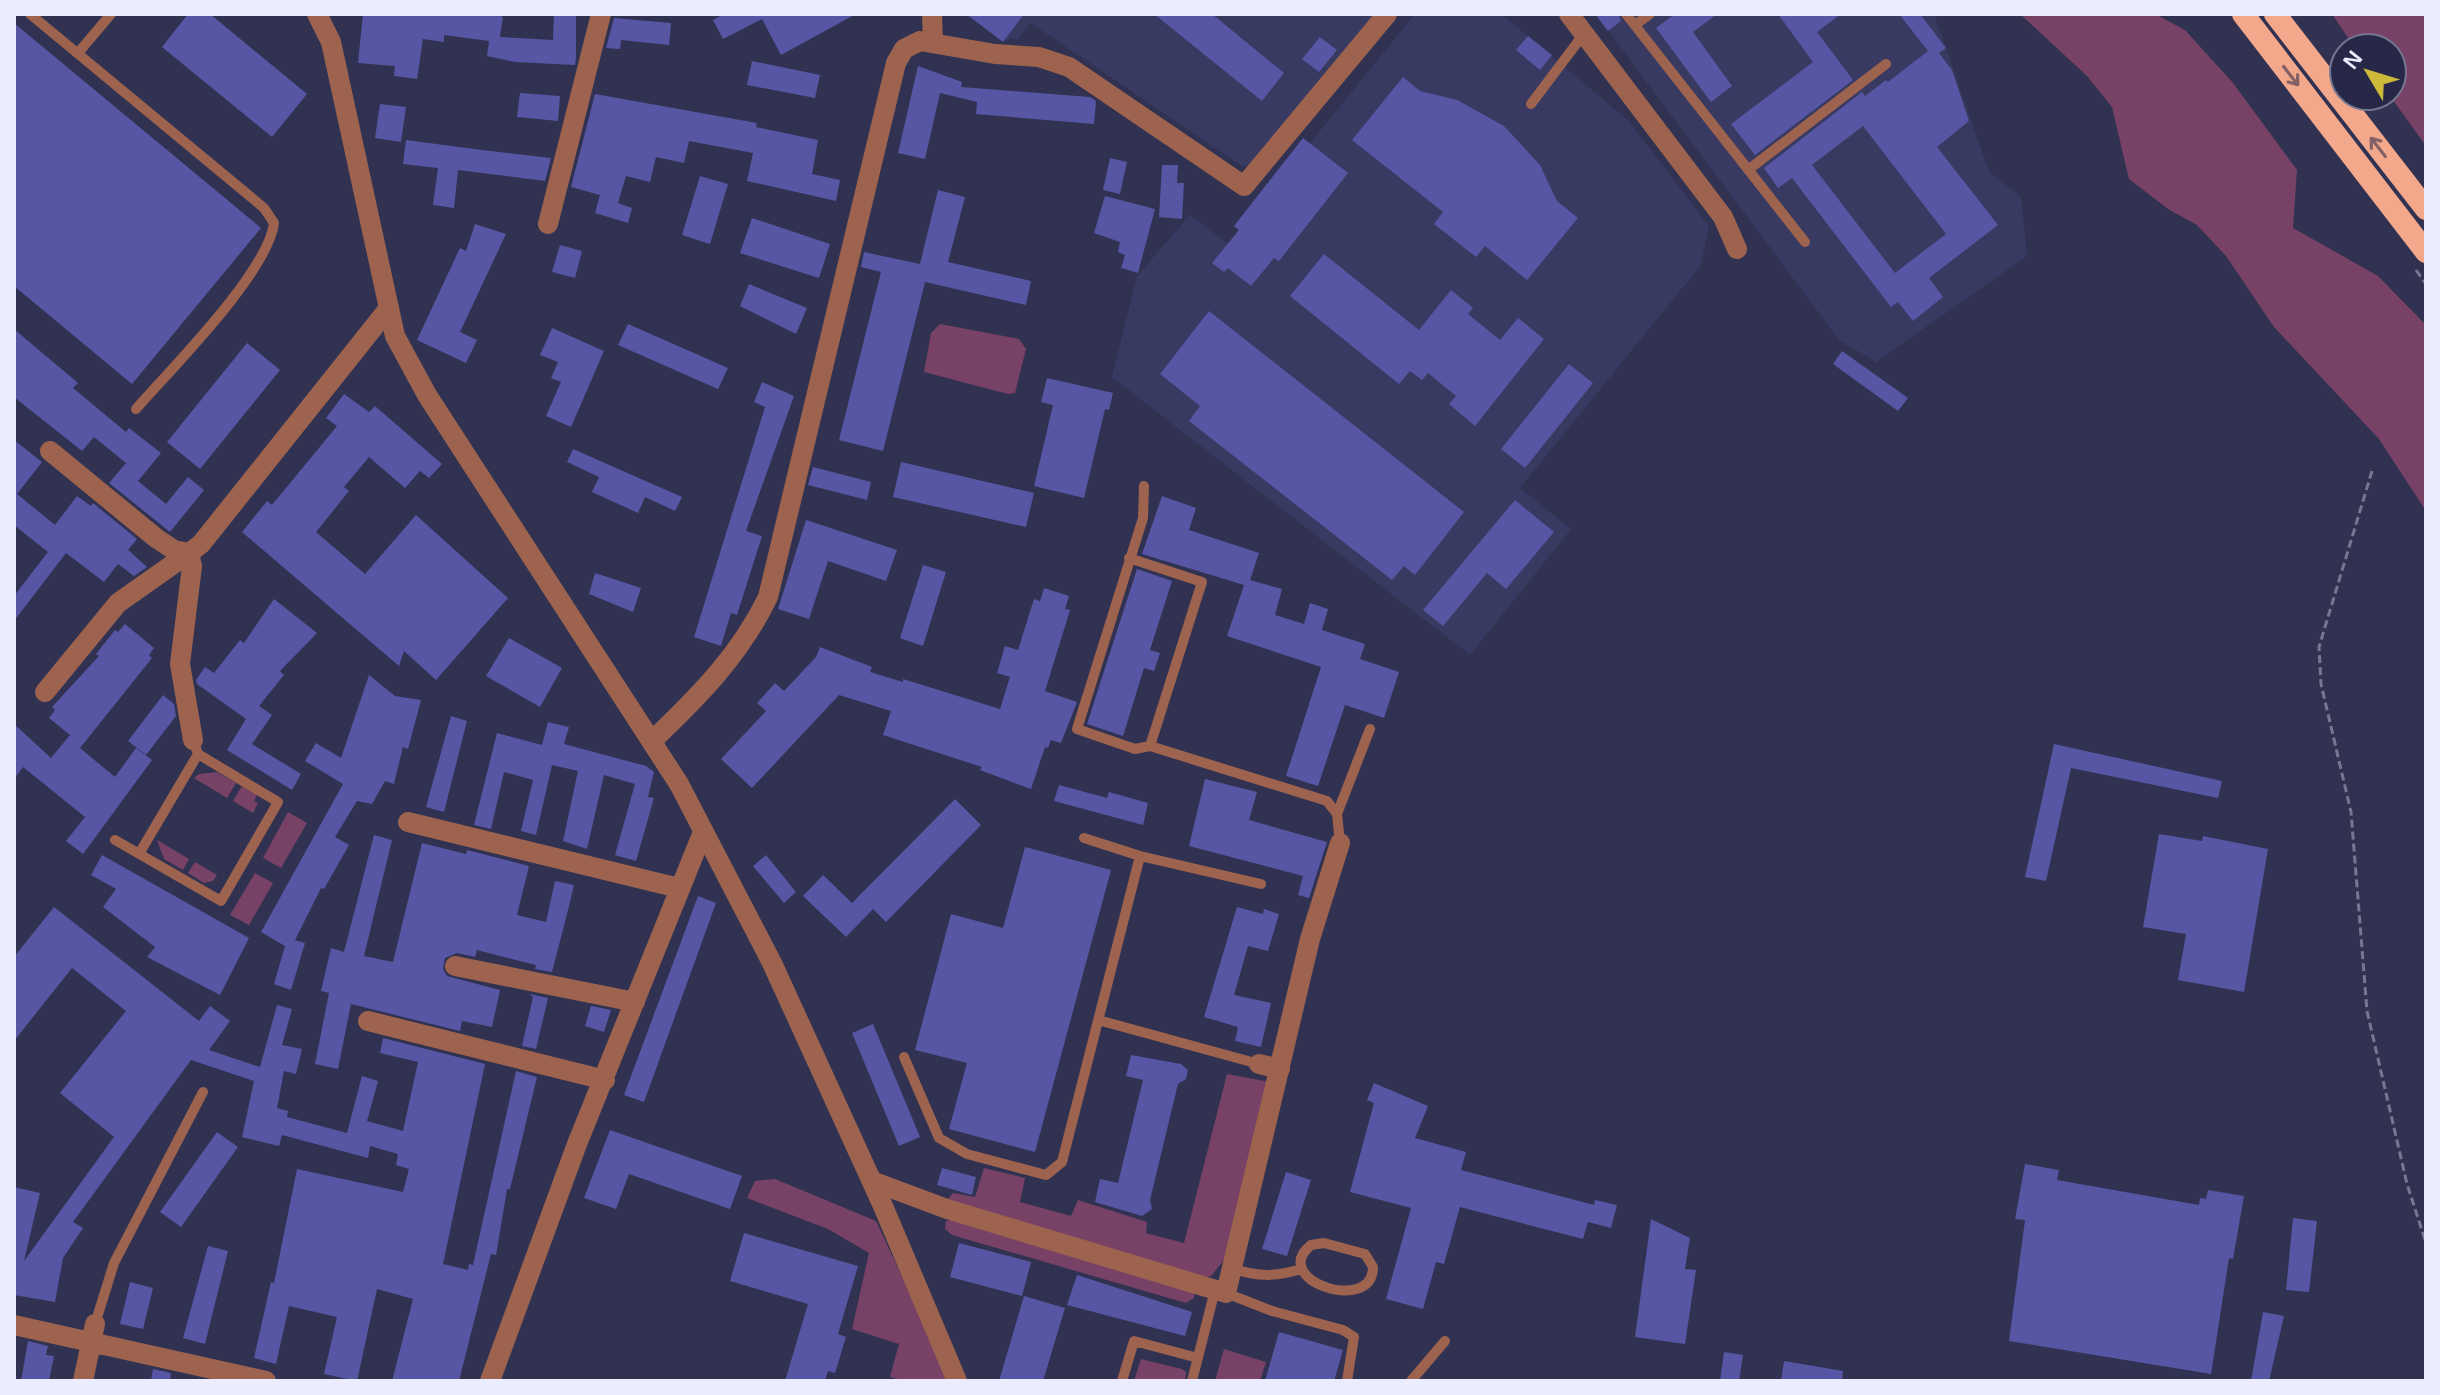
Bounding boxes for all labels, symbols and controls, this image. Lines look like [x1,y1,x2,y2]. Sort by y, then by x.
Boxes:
north arrow [2328,32,2408,112]
text: N [2338,46,2367,74]
one-way arrow [2282,65,2299,86]
one-way arrow [2370,137,2387,158]

